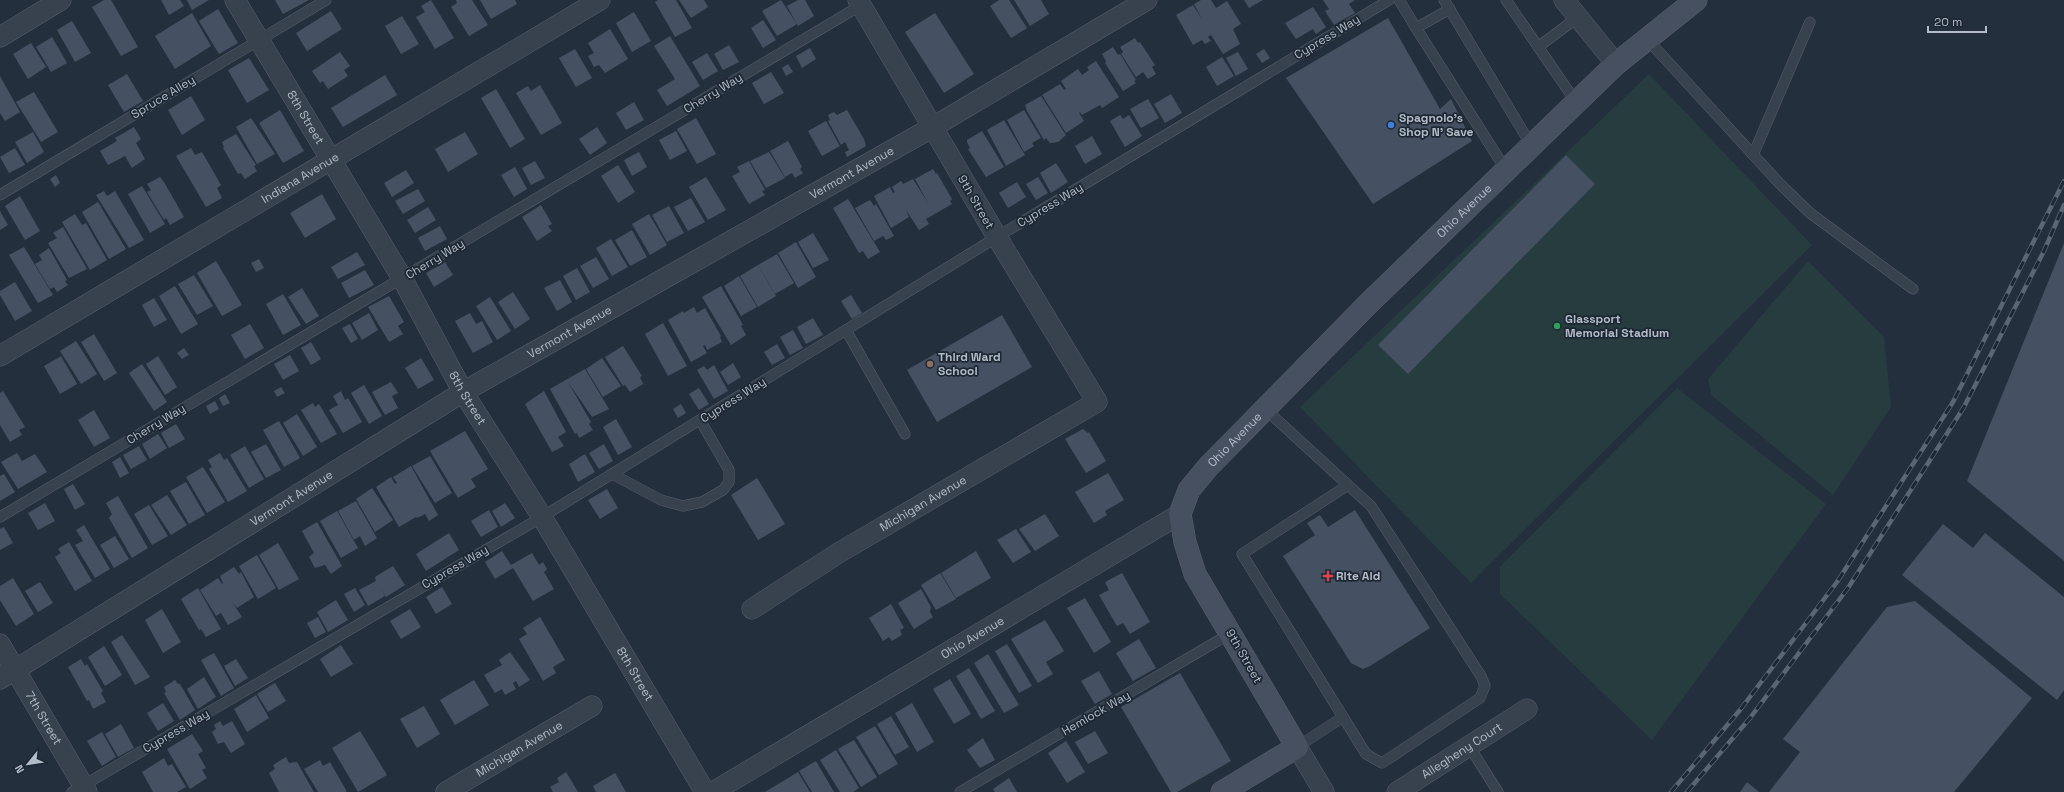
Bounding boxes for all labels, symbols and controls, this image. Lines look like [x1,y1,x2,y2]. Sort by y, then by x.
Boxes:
scale bar [1928,8,1986,34]
street label: Cypress Way [1291,11,1363,63]
text: 20 m [1934,14,1962,30]
street label: Cherry Way [681,69,745,117]
street label: Spruce Alley [128,72,198,122]
street label: 8th Street [283,88,328,147]
place label: Spagnolo's Shop N' Save [1399,110,1474,140]
marker: Spagnolo's Shop N' Save [1386,120,1396,130]
street label: Vermont Avenue [807,143,897,203]
street label: Indiana Avenue [258,149,342,207]
street label: 9th Street [954,172,998,232]
street label: Cypress Way [1014,179,1086,231]
street label: Ohio Avenue [1433,180,1495,241]
street label: Cherry Way [403,235,467,283]
street label: Vermont Avenue [524,302,615,362]
place label: Glassport Memorial Stadium [1565,311,1669,341]
marker: Glassport Memorial Stadium [1552,321,1562,331]
place label: Third Ward School [938,349,1001,379]
marker: Third Ward School [925,359,935,369]
street label: 8th Street [445,368,490,428]
street label: Cypress Way [697,374,769,426]
street label: Cherry Way [124,400,188,448]
street label: Ohio Avenue [1204,409,1265,471]
street label: Vermont Avenue [247,467,336,530]
street label: Michigan Avenue [877,472,969,535]
street label: Cypress Way [419,541,491,593]
place label: Rite Aid [1336,568,1380,584]
marker: Rite Aid [1323,571,1333,581]
street label: Ohio Avenue [938,612,1007,663]
street label: 9th Street [1222,626,1266,686]
street label: 8th Street [613,644,657,704]
street label: Hemlock Way [1059,687,1133,739]
street label: 7th Street [22,688,66,748]
street label: Cypress Way [140,705,212,757]
street label: Michigan Avenue [473,717,566,781]
street label: Allegheny Court [1418,719,1505,782]
north arrow [8,744,48,784]
text: N [11,762,27,776]

